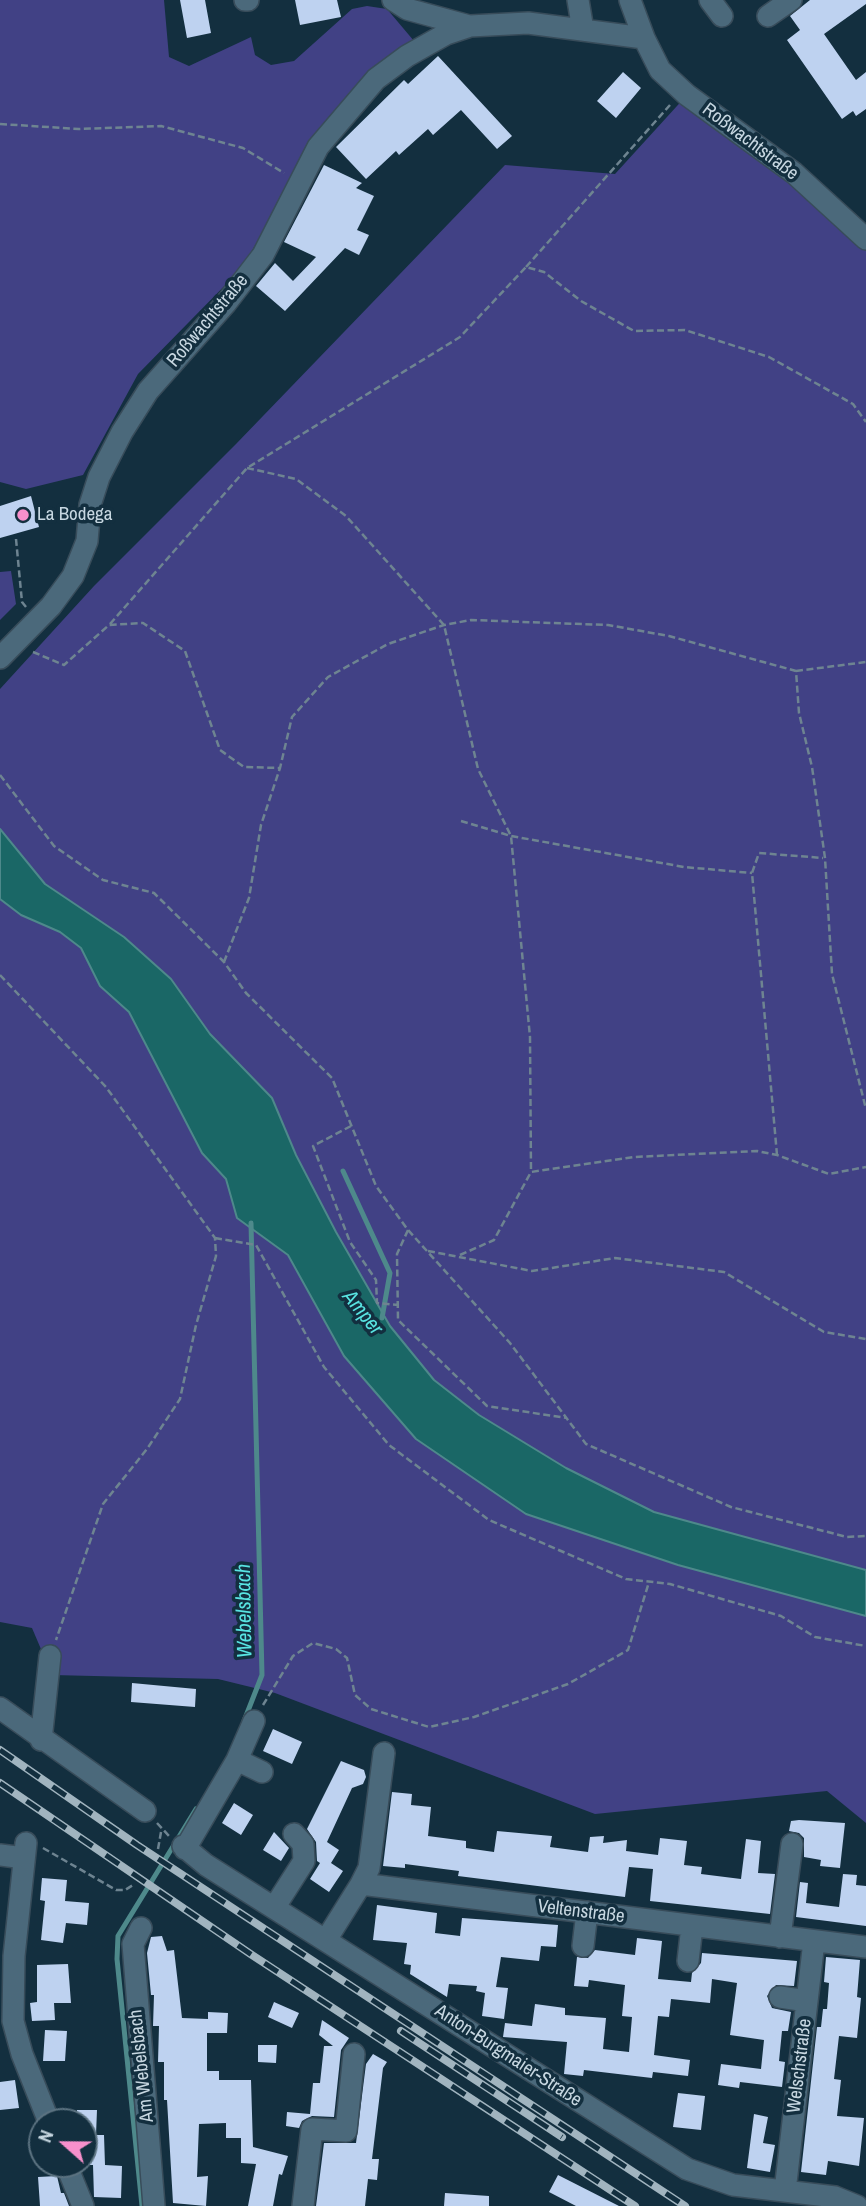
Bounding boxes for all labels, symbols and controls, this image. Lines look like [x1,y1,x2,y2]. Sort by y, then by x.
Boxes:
street label: Roßwachtstraße [698,99,802,185]
street label: Roßwachtstraße [163,270,253,372]
place label: La Bodega [37,504,112,526]
marker: La Bodega [15,507,31,523]
water label: Amper [336,1285,388,1341]
water label: Webelsbach [232,1564,258,1658]
street label: Veltenstraße [536,1895,626,1929]
street label: Anton-Burgmaier-Straße [430,2000,586,2112]
street label: Am Webelsbach [125,2009,159,2123]
street label: Welschstraße [783,2017,817,2115]
north arrow [28,2108,98,2178]
text: N [31,2126,59,2146]

